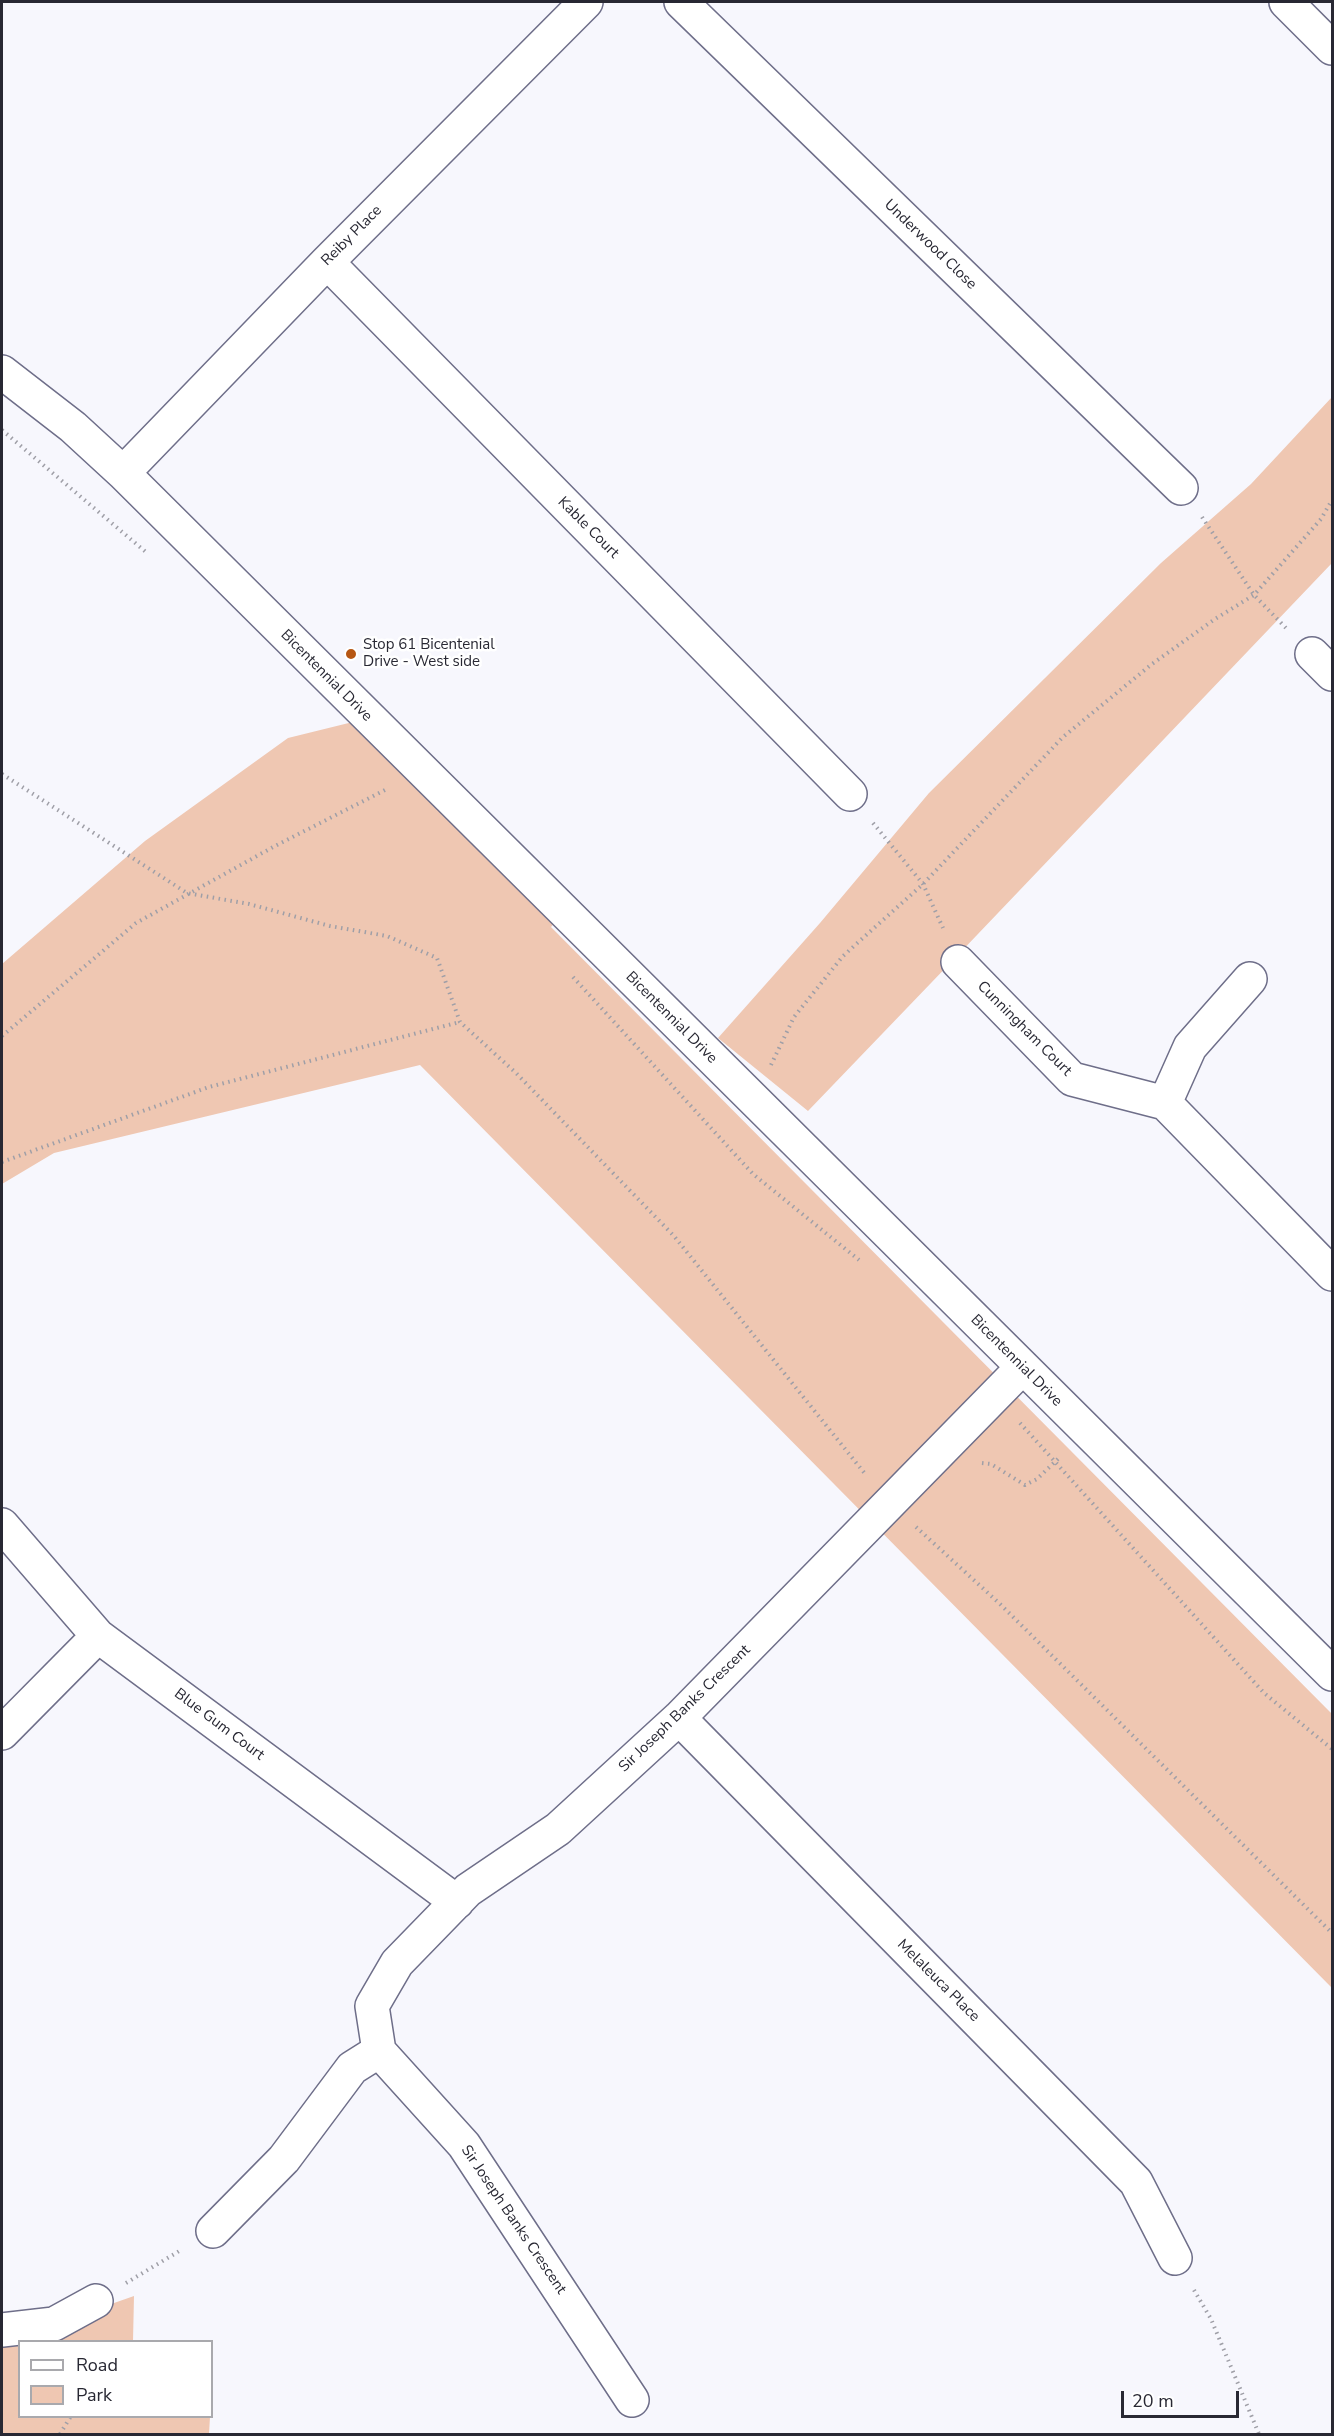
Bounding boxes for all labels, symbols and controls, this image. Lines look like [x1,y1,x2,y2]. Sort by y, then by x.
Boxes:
street label: Underwood Close [880,196,980,294]
street label: Reiby Place [318,202,386,270]
street label: Kable Court [553,493,623,563]
street label: Bicentennial Drive [276,626,376,726]
place label: Stop 61 Bicentenial Drive - West side [363,636,495,671]
marker: Stop 61 Bicentenial Drive - West side [344,647,358,661]
street label: Bicentennial Drive [621,968,721,1068]
street label: Cunningham Court [973,978,1075,1080]
street label: Bicentennial Drive [966,1311,1066,1411]
street label: Sir Joseph Banks Crescent [616,1642,754,1776]
street label: Blue Gum Court [170,1685,268,1765]
street label: Melaleuca Place [893,1936,983,2026]
street label: Sir Joseph Banks Crescent [456,2142,570,2298]
legend [18,2340,213,2418]
text: Road [76,2353,118,2377]
scale bar [1124,2379,1242,2417]
text: Park [76,2383,112,2407]
text: 20 m [1132,2389,1174,2413]

